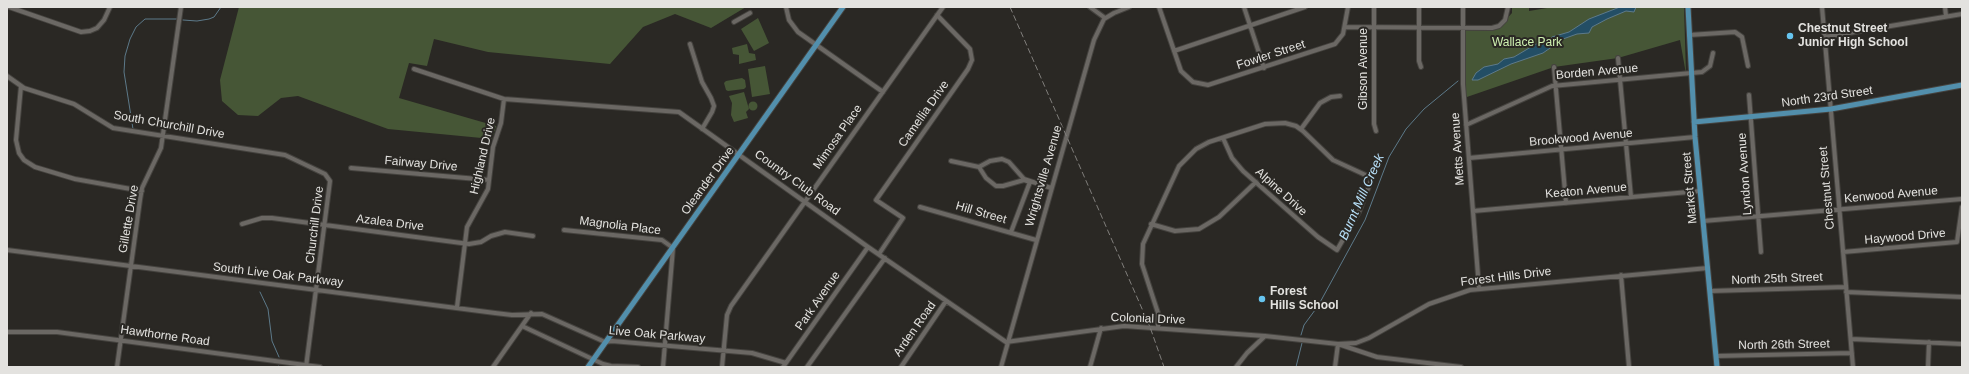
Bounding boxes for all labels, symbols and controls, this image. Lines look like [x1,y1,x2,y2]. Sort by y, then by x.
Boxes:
place label: Chestnut Street Junior High School [1798,22,1908,50]
street label: Gibson Avenue [1357,28,1371,110]
marker: Chestnut Street Junior High School [1785,31,1795,41]
park label: Wallace Park [1492,36,1562,50]
street label: Fowler Street [1235,37,1307,73]
street label: Borden Avenue [1555,61,1639,83]
street label: Camellia Drive [896,78,952,150]
street label: North 23rd Street [1780,83,1874,111]
street label: Mimosa Place [810,102,866,172]
street label: South Churchill Drive [112,108,226,142]
street label: Metts Avenue [1448,112,1468,186]
street label: Highland Drive [467,116,499,196]
street label: Wrightsville Avenue [1023,124,1065,228]
street label: Brookwood Avenue [1529,126,1633,150]
street label: Lyndon Avenue [1735,132,1755,216]
street label: Oleander Drive [678,144,738,218]
street label: Chestnut Street [1816,146,1838,230]
street label: Country Club Road [751,147,843,219]
street label: Market Street [1680,151,1700,225]
water label: Burnt Mill Creek [1336,152,1388,242]
street label: Fairway Drive [384,154,458,174]
street label: Alpine Drive [1252,165,1310,219]
street label: Keaton Avenue [1545,180,1627,202]
street label: Gillette Drive [116,184,142,254]
street label: Kenwood Avenue [1844,184,1938,206]
street label: Churchill Drive [303,185,327,265]
street label: Hill Street [954,199,1008,227]
street label: Azalea Drive [355,212,425,234]
street label: Magnolia Place [578,214,662,238]
street label: Haywood Drive [1864,226,1946,248]
street label: South Live Oak Parkway [212,260,344,290]
street label: Forest Hills Drive [1460,264,1552,290]
street label: Park Avenue [792,269,844,333]
street label: North 25th Street [1731,270,1823,288]
place label: Forest Hills School [1270,285,1339,313]
marker: Forest Hills School [1257,294,1267,304]
street label: Arden Road [891,299,939,359]
street label: Colonial Drive [1110,311,1186,327]
street label: Hawthorne Road [119,323,211,349]
street label: Live Oak Parkway [608,324,706,346]
street label: North 26th Street [1738,337,1830,353]

